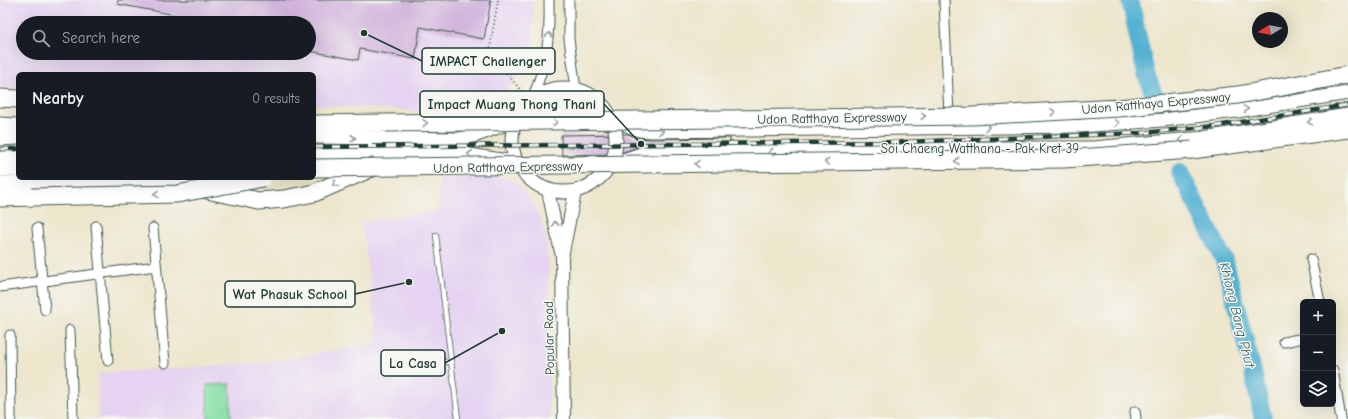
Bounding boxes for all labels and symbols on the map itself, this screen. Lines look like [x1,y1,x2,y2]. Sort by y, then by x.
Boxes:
north arrow [1252,12,1288,48]
one-way arrow [544,32,553,38]
callout: IMPACT Challenger [422,48,555,74]
text: IMPACT Challenger [430,53,547,70]
street label: Udon Ratthaya Expressway [1081,89,1231,117]
callout: Impact Muang Thong Thani [420,91,604,117]
text: Impact Muang Thong Thani [428,96,596,113]
one-way arrow [1243,106,1249,114]
one-way arrow [1050,107,1056,116]
street label: Udon Ratthaya Expressway [757,109,907,127]
one-way arrow [920,112,926,121]
one-way arrow [1306,117,1313,125]
one-way arrow [552,118,558,126]
one-way arrow [422,119,428,127]
one-way arrow [1114,119,1120,128]
one-way arrow [984,123,990,131]
one-way arrow [658,127,664,135]
one-way arrow [350,134,356,142]
one-way arrow [1178,135,1184,144]
street label: Soi Chaeng Watthana - Pak Kret 39 [881,141,1079,156]
one-way arrow [768,147,774,156]
one-way arrow [467,150,473,159]
one-way arrow [954,157,960,165]
street label: Udon Ratthaya Expressway [433,158,583,176]
one-way arrow [824,158,830,167]
one-way arrow [694,160,700,168]
one-way arrow [332,179,340,187]
one-way arrow [153,190,159,199]
one-way arrow [552,220,560,227]
water label: Khlong Bang Phut [1216,260,1259,371]
callout: Wat Phasuk School [225,281,355,307]
text: Wat Phasuk School [233,286,347,303]
street label: Popular Road [541,301,557,375]
callout: La Casa [381,350,445,376]
text: La Casa [389,355,437,372]

